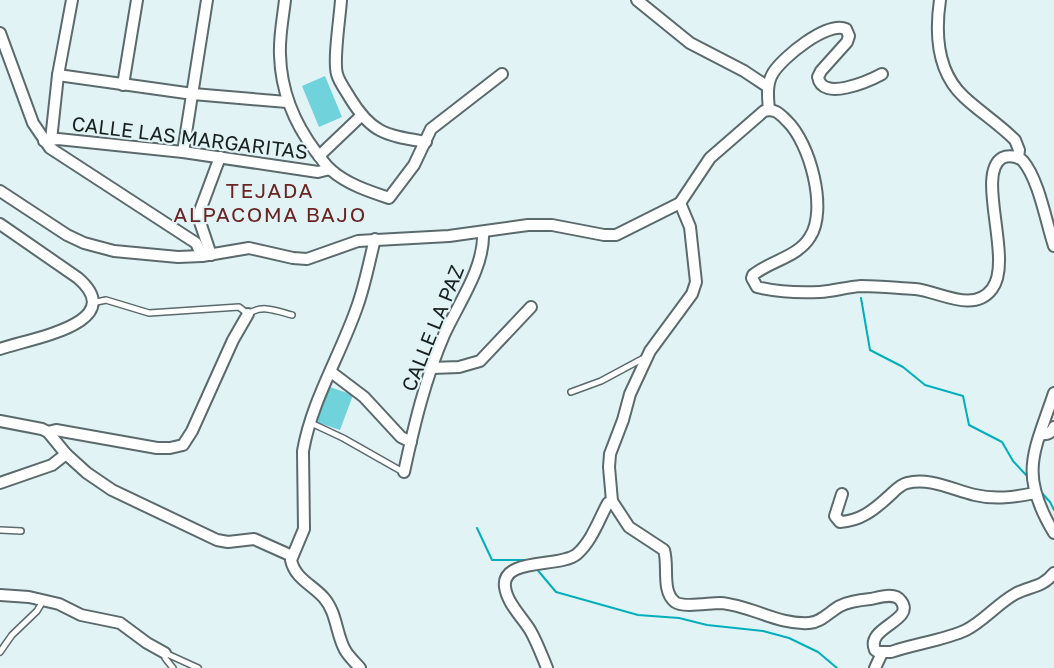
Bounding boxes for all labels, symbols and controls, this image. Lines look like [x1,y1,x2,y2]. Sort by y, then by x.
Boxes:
street label: CALLE LAS MARGARITAS [71,111,309,163]
district label: TEJADA ALPACOMA BAJO [173,177,367,227]
street label: CALLE LA PAZ [396,261,468,395]

